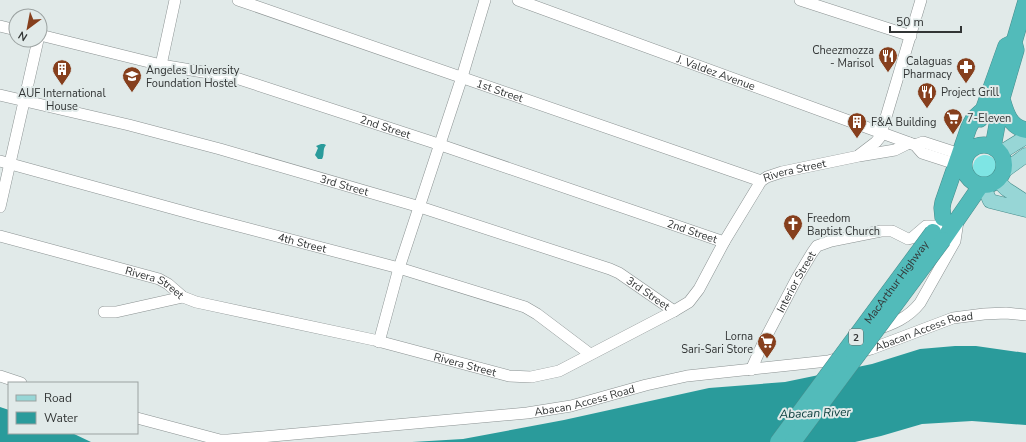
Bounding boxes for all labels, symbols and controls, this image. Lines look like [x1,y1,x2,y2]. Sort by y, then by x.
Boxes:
north arrow [8,8,48,48]
scale bar [890,8,961,34]
text: 50 m [896,14,924,30]
text: N [15,28,30,45]
place label: Cheezmozza - Marisol [812,43,875,71]
restaurant icon: Cheezmozza - Marisol [877,45,899,73]
street label: J. Valdez Avenue [674,51,757,94]
place label: Calaguas Pharmacy [903,54,952,82]
pharmacy icon: Calaguas Pharmacy [955,56,977,84]
building icon: AUF International House [51,58,73,86]
place label: Angeles University Foundation Hostel [146,63,240,91]
school or university icon: Angeles University Foundation Hostel [121,65,143,93]
street label: 1st Street [474,76,525,106]
restaurant icon: Project Grill [916,81,938,109]
place label: Project Grill [941,85,1000,100]
place label: AUF International House [18,86,106,114]
supermarket icon: 7-Eleven [942,107,964,135]
building icon: F&A Building [846,111,868,139]
place label: 7-Eleven [967,111,1011,126]
street label: 2nd Street [358,112,413,143]
place label: F&A Building [871,115,937,130]
street label: Rivera Street [761,156,827,186]
street label: 3rd Street [318,171,370,200]
place label: Freedom Baptist Church [807,211,880,239]
church icon: Freedom Baptist Church [782,213,804,241]
street label: 2nd Street [665,216,719,247]
street label: 4th Street [276,230,328,257]
street label: MacArthur Highway [861,237,932,327]
street label: Interior Street [773,248,819,315]
street label: Rivera Street [123,263,187,303]
street label: 3rd Street [623,273,673,314]
street label: Abacan Access Road [873,309,974,355]
place label: Lorna Sari-Sari Store [681,329,753,357]
road number: 2 [849,329,863,345]
supermarket icon: Lorna Sari-Sari Store [756,331,778,359]
street label: Rivera Street [432,349,498,380]
street label: Abacan Access Road [533,381,637,420]
legend [8,382,138,434]
text: Road [44,390,72,406]
water label: Abacan River [778,404,852,422]
text: Water [44,410,78,426]

